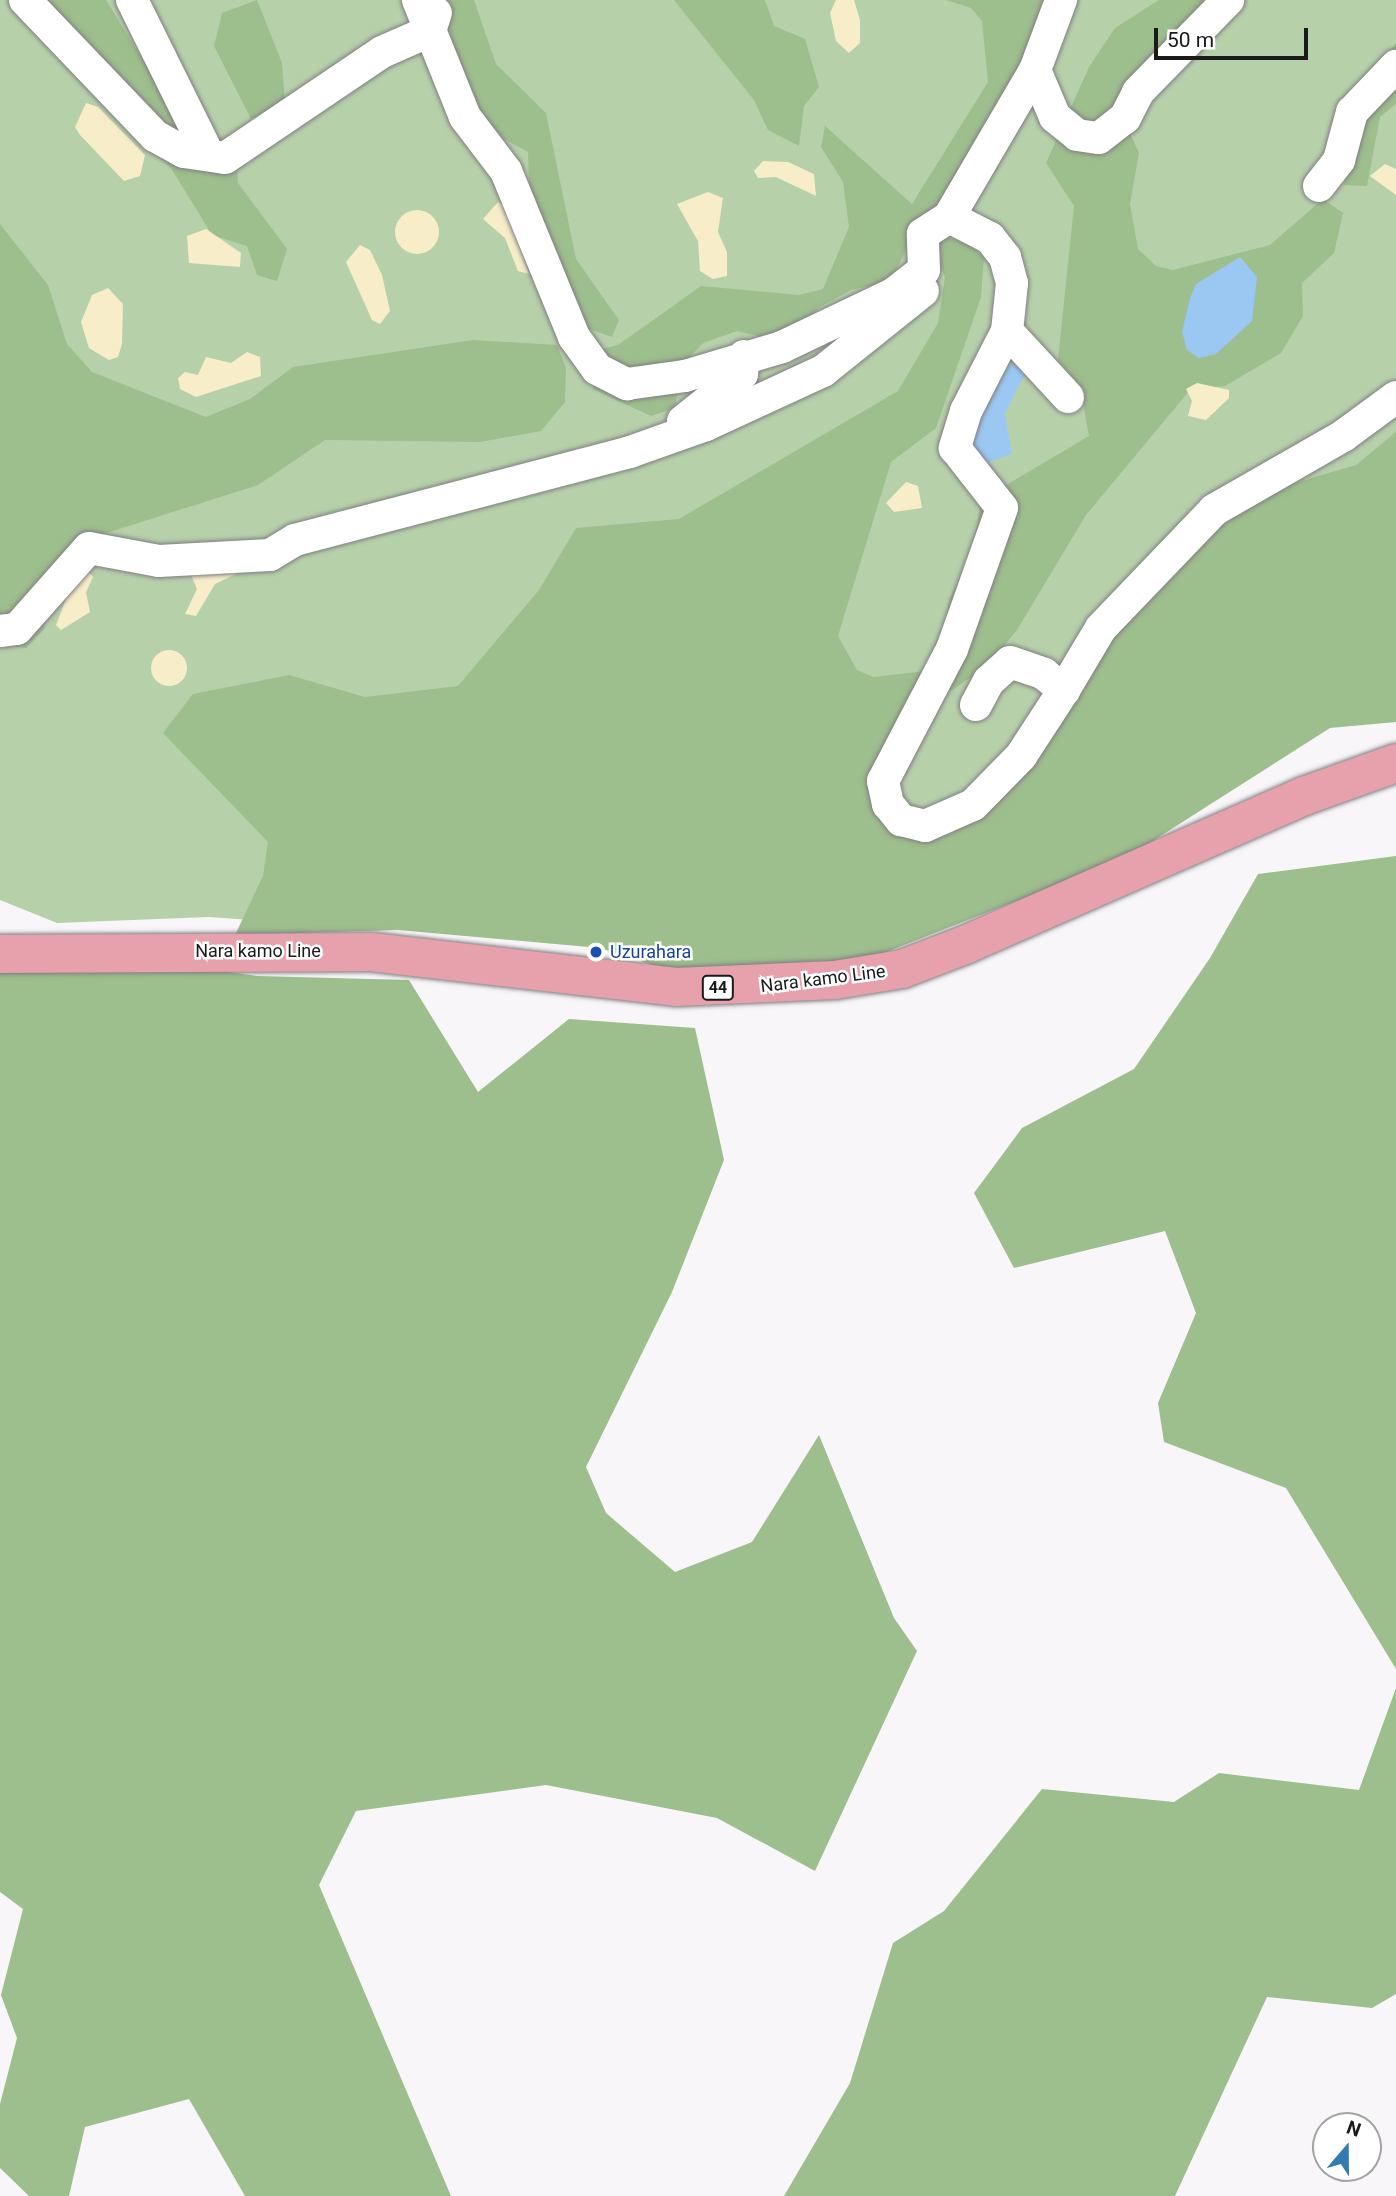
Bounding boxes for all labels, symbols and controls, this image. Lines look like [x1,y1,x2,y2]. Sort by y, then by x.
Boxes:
scale bar [1158,14,1312,58]
text: 50 m [1167,28,1214,52]
street label: Nara kamo Line [195,940,321,962]
place label: Uzurahara [610,941,691,963]
marker: Uzurahara [588,944,604,960]
street label: Nara kamo Line [759,961,887,997]
road number: 44 [700,976,736,1000]
north arrow [1312,2112,1382,2182]
text: N [1343,2116,1364,2142]

